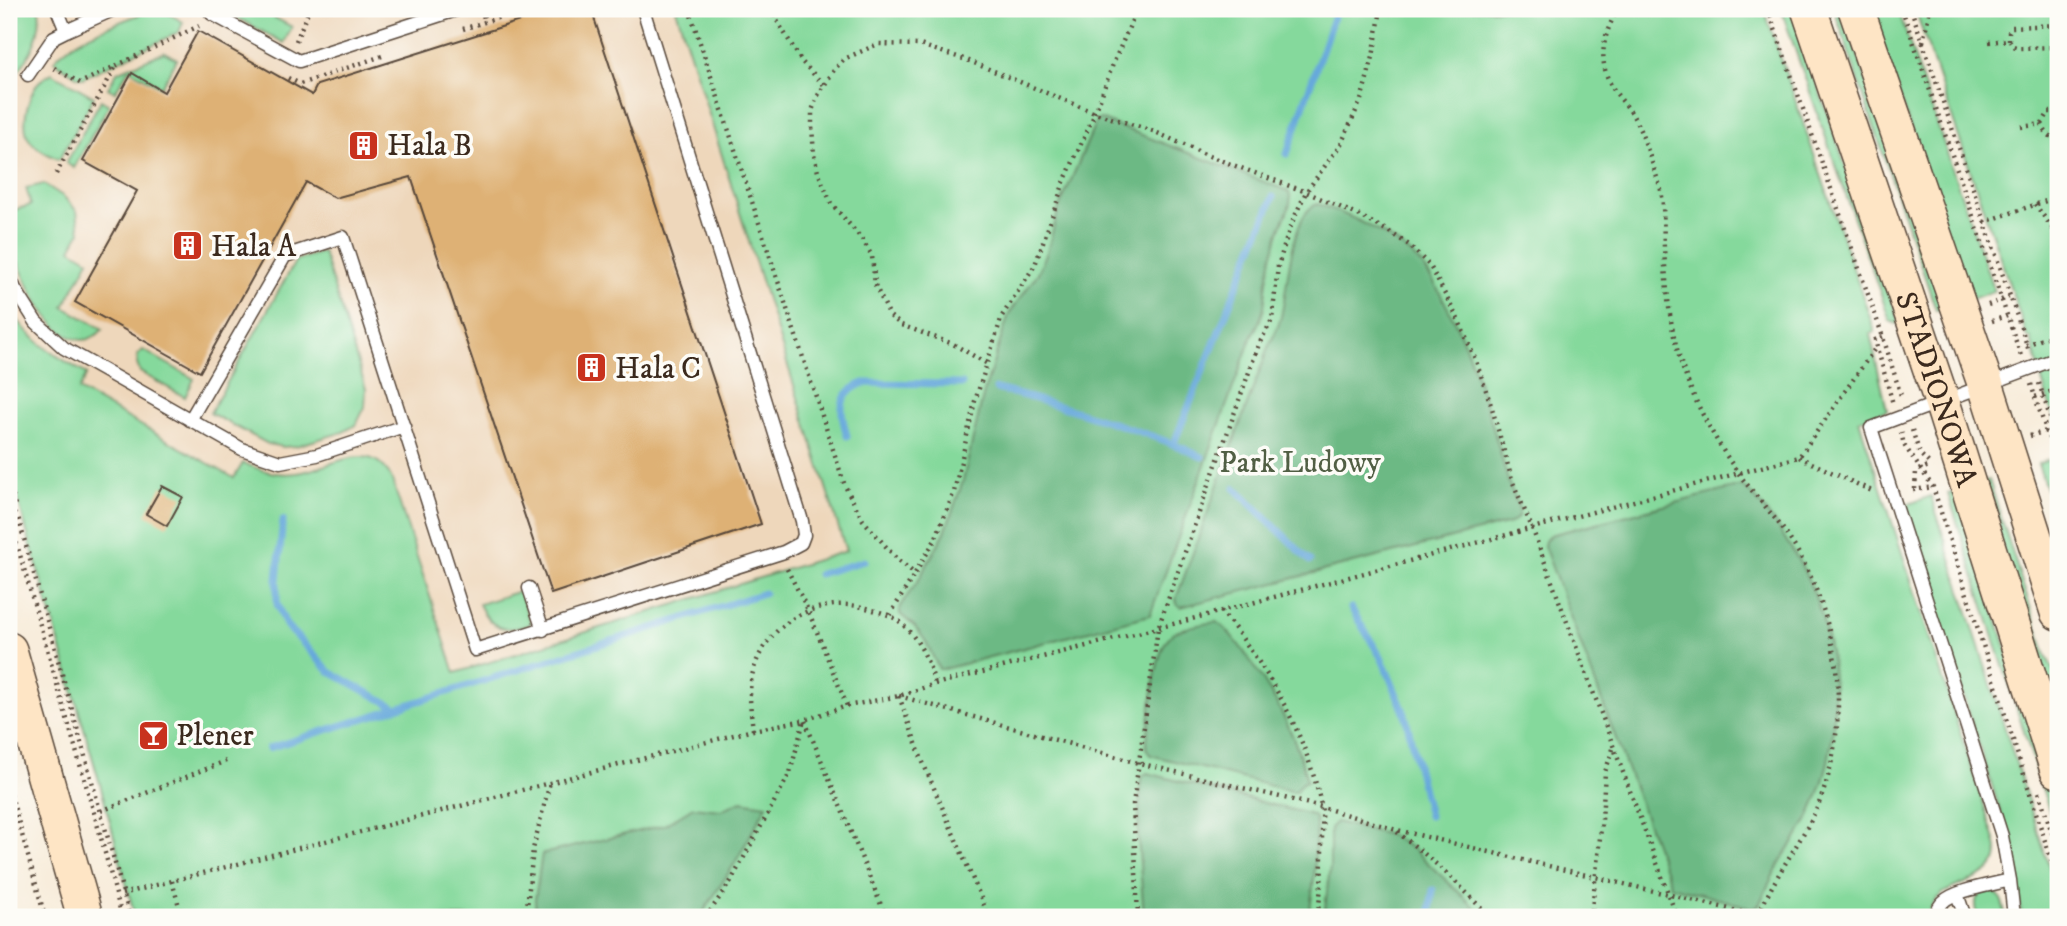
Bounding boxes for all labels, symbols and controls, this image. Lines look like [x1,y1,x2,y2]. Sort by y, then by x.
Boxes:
building icon: Hala B [347,128,381,162]
place label: Hala B [387,128,472,165]
building icon: Hala A [171,229,205,263]
place label: Hala A [211,229,297,266]
street label: STADIONOWA [1886,287,1985,492]
building icon: Hala C [575,351,609,385]
place label: Hala C [615,351,701,388]
park label: Park Ludowy [1219,445,1382,482]
bar icon: Plener [136,718,170,752]
place label: Plener [176,718,254,755]

